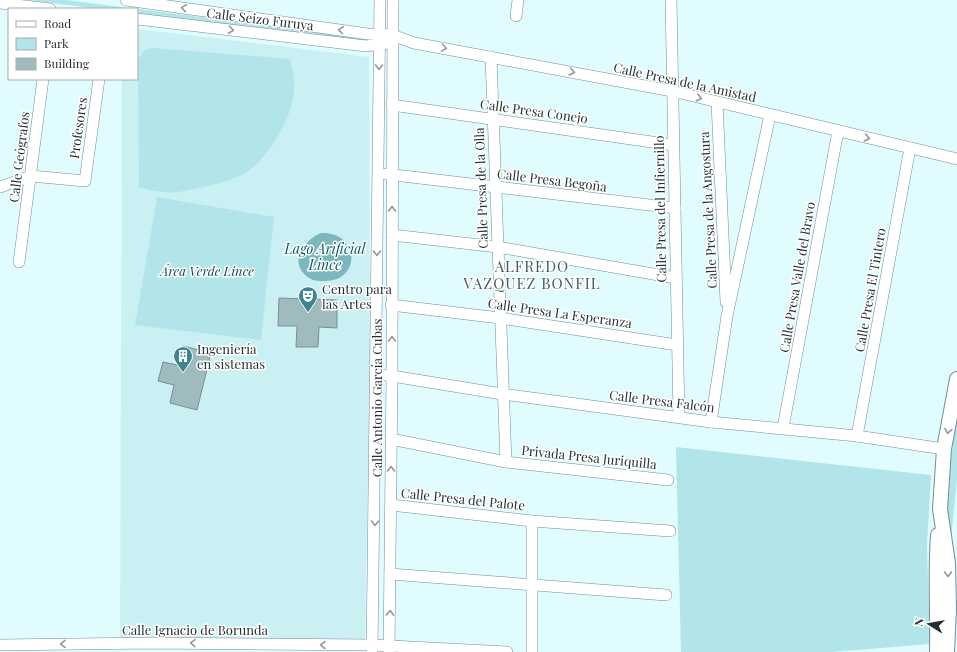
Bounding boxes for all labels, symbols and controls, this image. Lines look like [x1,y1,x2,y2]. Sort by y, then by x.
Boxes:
one-way arrow [181,4,188,13]
street label: Calle Seizo Furuya [206,4,315,34]
legend [8,8,138,80]
text: Road [44,15,71,31]
one-way arrow [228,25,234,34]
one-way arrow [338,26,344,35]
text: Park [44,35,69,51]
one-way arrow [441,44,447,52]
text: Building [44,55,90,71]
street label: Calle Presa de la Amistad [612,58,758,105]
one-way arrow [375,64,384,70]
one-way arrow [569,68,575,76]
one-way arrow [696,93,703,101]
street label: Calle Presa Conejo [479,95,589,126]
street label: Profesores [65,96,90,160]
street label: Calle Geógrafos [4,110,33,203]
street label: Calle Presa de la Olla [470,127,491,249]
street label: Calle Presa de la Angostura [695,131,720,289]
one-way arrow [863,133,870,141]
street label: Calle Presa del Infiernillo [650,135,669,283]
street label: Calle Presa Begoña [496,164,608,195]
street label: Calle Presa Valle del Bravo [775,200,818,354]
one-way arrow [388,206,396,212]
street label: Calle Presa El Tintero [850,227,889,353]
water label: Lago Arificial Lince [284,239,366,274]
one-way arrow [373,250,382,256]
district label: ALFREDO VAZQUEZ BONFIL [462,256,601,293]
park label: Área Verde Lince [158,262,254,279]
place label: Centro para las Artes [322,280,393,312]
theatre icon: Centro para las Artes [297,285,319,313]
street label: Calle Presa La Esperanza [487,294,634,331]
street label: Calle Antonio García Cubas [368,319,385,477]
one-way arrow [387,336,396,342]
place label: Ingeniería en sistemas [197,340,265,372]
building icon: Ingeniería en sistemas [172,345,194,373]
street label: Calle Presa Falcón [608,386,716,415]
one-way arrow [944,428,952,434]
street label: Privada Presa Juriquilla [521,441,658,472]
one-way arrow [387,466,395,472]
street label: Calle Presa del Palote [400,484,526,514]
one-way arrow [371,520,379,526]
one-way arrow [944,571,952,577]
north arrow [909,604,949,644]
one-way arrow [386,610,394,616]
text: N [911,617,927,627]
street label: Calle Ignacio de Borunda [122,621,269,638]
one-way arrow [190,639,196,647]
one-way arrow [60,640,66,648]
one-way arrow [320,641,326,649]

